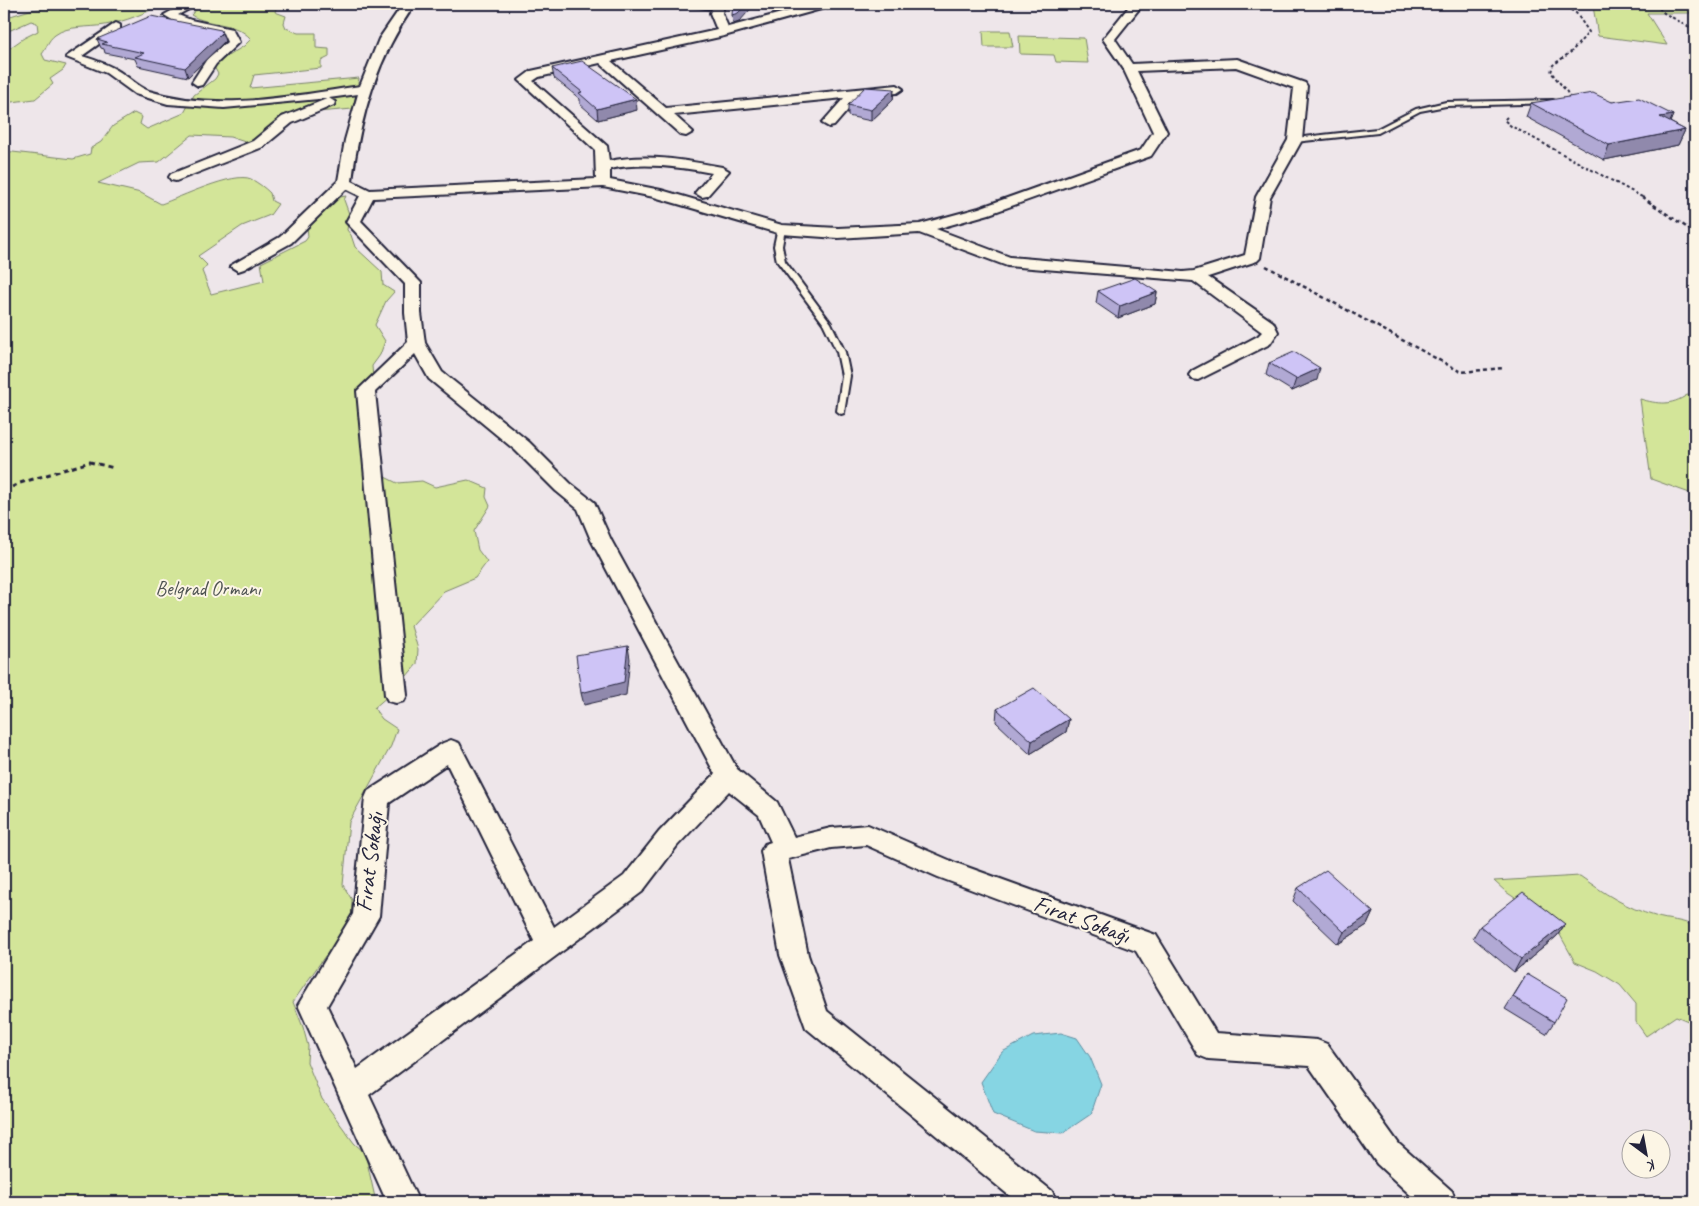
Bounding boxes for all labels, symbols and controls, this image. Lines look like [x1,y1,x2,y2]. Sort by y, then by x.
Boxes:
park label: Belgrad Ormanı [156,576,262,601]
street label: Fırat Sokağı [348,809,390,913]
street label: Fırat Sokağı [1030,888,1135,951]
north arrow [1622,1128,1672,1178]
text: K [1643,1156,1660,1175]

